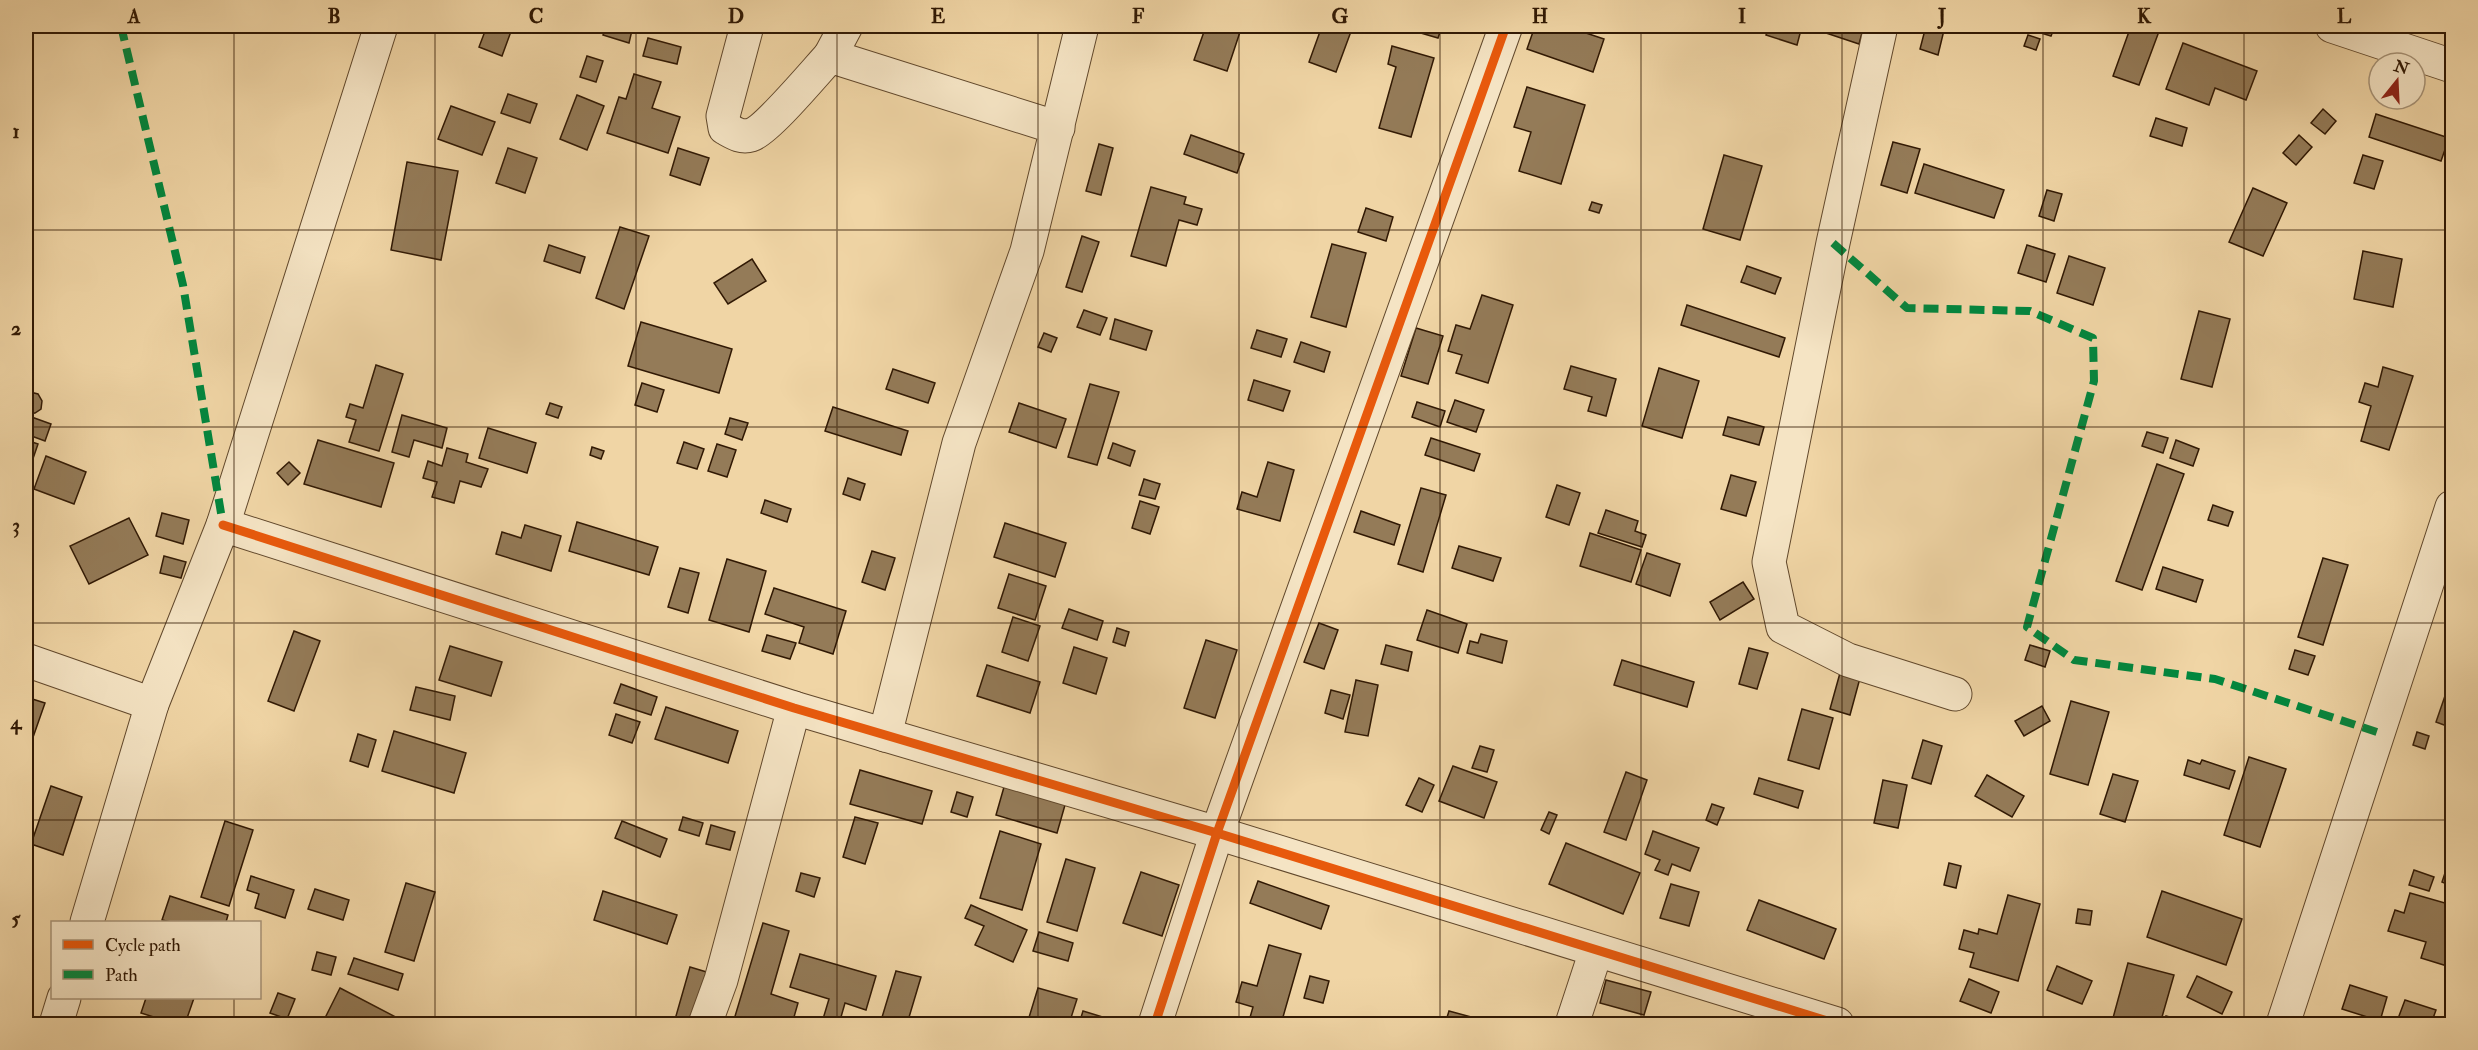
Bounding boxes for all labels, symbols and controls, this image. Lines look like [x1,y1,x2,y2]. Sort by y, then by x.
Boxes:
text: A [127,4,141,29]
text: B [327,4,341,29]
text: C [529,4,543,29]
text: D [728,4,744,29]
text: E [931,4,946,29]
text: F [1132,4,1145,29]
text: G [1332,4,1349,29]
text: H [1532,4,1548,29]
text: I [1738,4,1746,29]
text: J [1937,4,1946,29]
text: K [2137,4,2152,29]
text: L [2337,4,2352,29]
north arrow [2367,51,2427,111]
text: N [2390,56,2412,80]
text: 1 [12,119,20,144]
text: 2 [11,316,21,341]
text: 3 [12,513,20,538]
text: 4 [10,710,23,735]
text: 5 [12,906,22,931]
legend [51,921,261,999]
text: Cycle path [105,934,181,957]
text: Path [105,964,138,987]

